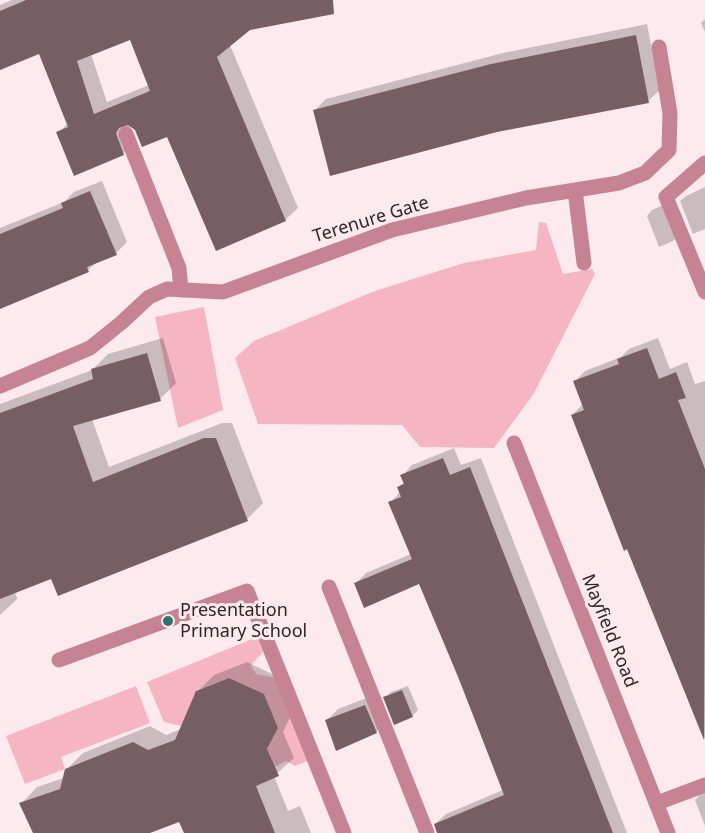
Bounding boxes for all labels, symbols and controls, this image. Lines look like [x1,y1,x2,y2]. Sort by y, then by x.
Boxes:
street label: Terenure Gate [310,192,432,248]
street label: Mayfield Road [576,571,642,691]
place label: Presentation Primary School [180,600,307,642]
marker: Presentation Primary School [161,614,175,628]

